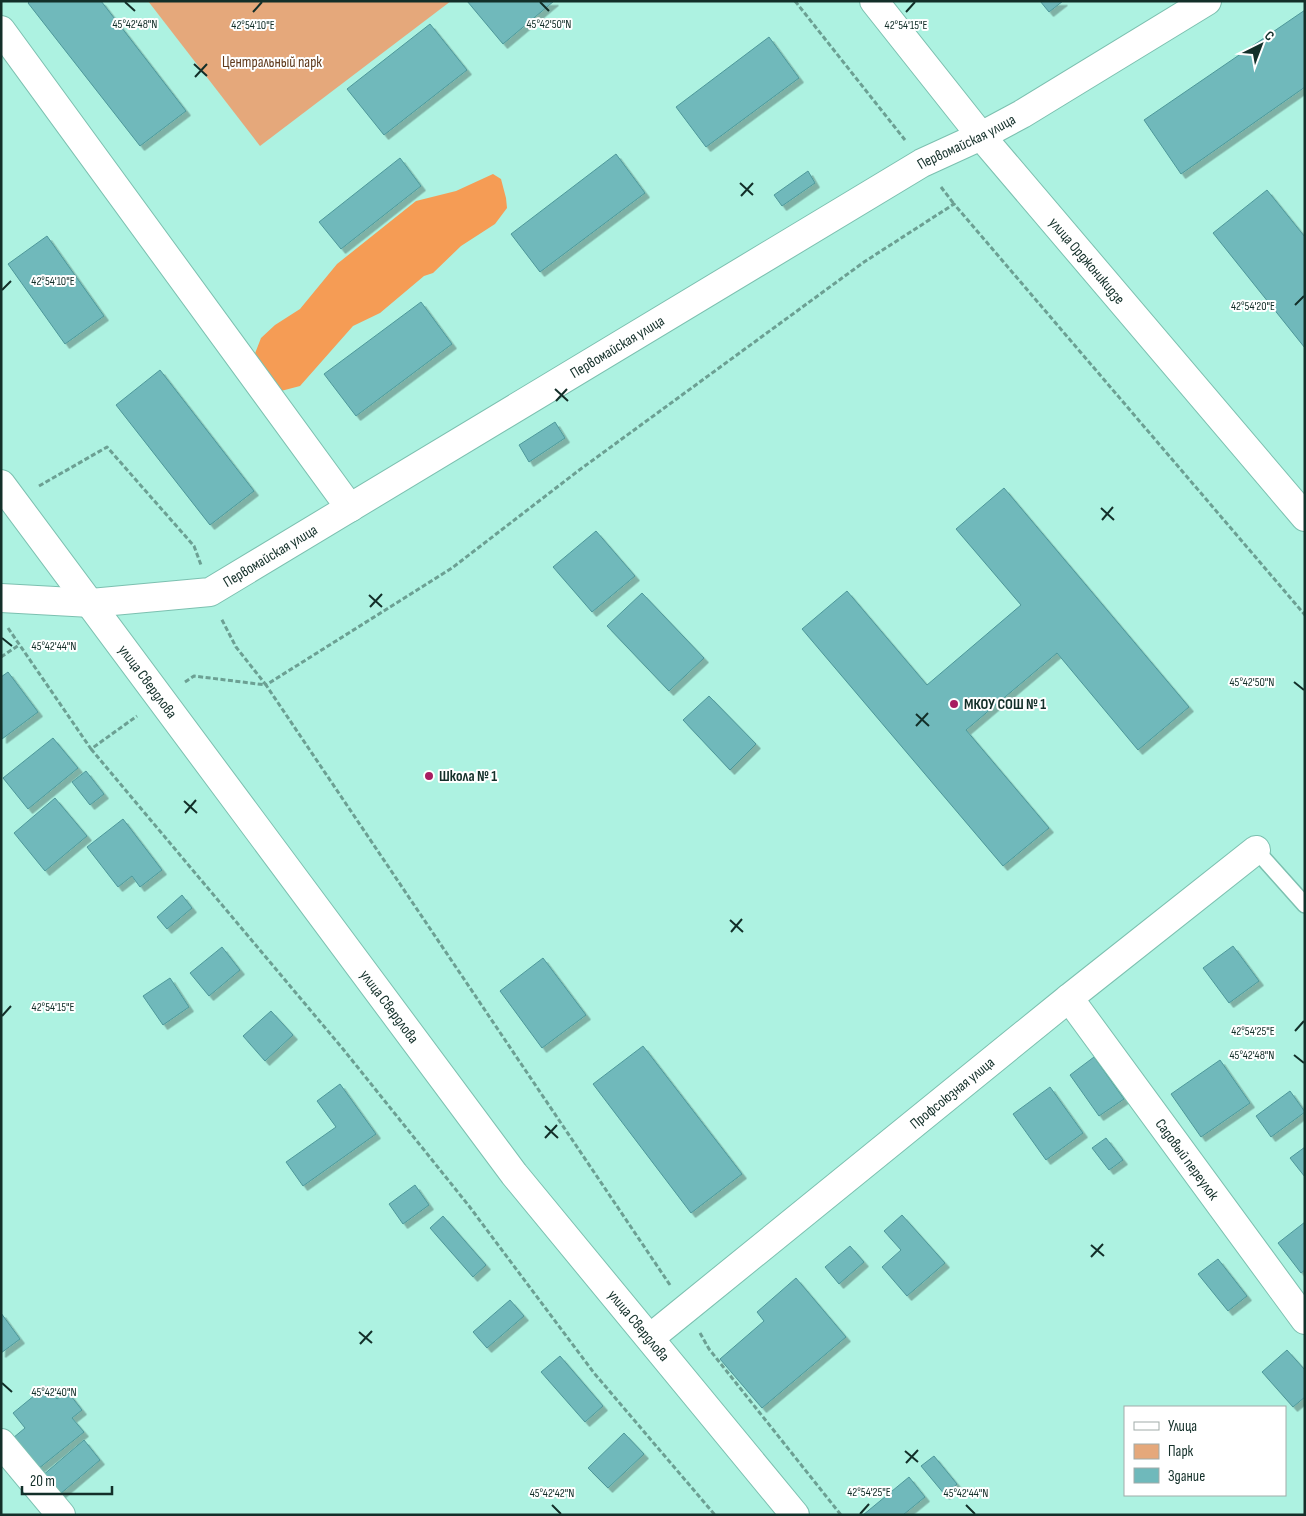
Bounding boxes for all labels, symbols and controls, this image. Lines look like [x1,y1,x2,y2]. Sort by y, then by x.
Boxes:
text: 45°42'48"N [113,17,157,32]
text: 45°42'50"N [527,17,571,32]
text: 42°54'10"E [231,18,275,33]
text: 42°54'15"E [885,18,927,33]
north arrow [1236,20,1286,70]
text: С [1261,27,1278,44]
park label: Центральный парк [222,53,322,72]
street label: Первомайская улица [913,110,1019,173]
street label: улица Орджоникидзе [1045,213,1129,308]
text: 42°54'10"E [31,274,75,289]
text: 42°54'20"E [1231,299,1275,314]
street label: Первомайская улица [567,311,668,382]
street label: Первомайская улица [220,520,321,591]
text: 45°42'44"N [32,639,76,654]
street label: улица Свердлова [114,641,182,722]
text: 45°42'50"N [1230,675,1274,690]
place label: МКОУ СОШ № 1 [964,695,1046,714]
marker: МКОУ СОШ № 1 [948,698,960,710]
place label: Школа № 1 [439,767,497,786]
marker: Школа № 1 [423,770,435,782]
street label: улица Свердлова [356,966,423,1047]
text: 42°54'15"E [32,1000,74,1015]
text: 42°54'25"E [1231,1024,1275,1039]
text: 45°42'48"N [1230,1048,1274,1063]
street label: Профсоюзная улица [906,1053,999,1133]
street label: Садовый переулок [1151,1115,1224,1204]
street label: улица Свердлова [604,1286,674,1365]
text: 45°42'40"N [31,1385,77,1400]
legend [1124,1406,1286,1496]
text: Улица [1168,1417,1197,1436]
text: Парк [1168,1442,1194,1461]
scale bar [22,1464,112,1496]
text: Здание [1168,1467,1205,1486]
text: 20 m [30,1472,55,1491]
text: 42°54'25"E [847,1485,891,1500]
text: 45°42'42"N [530,1486,574,1501]
text: 45°42'44"N [944,1486,988,1501]

